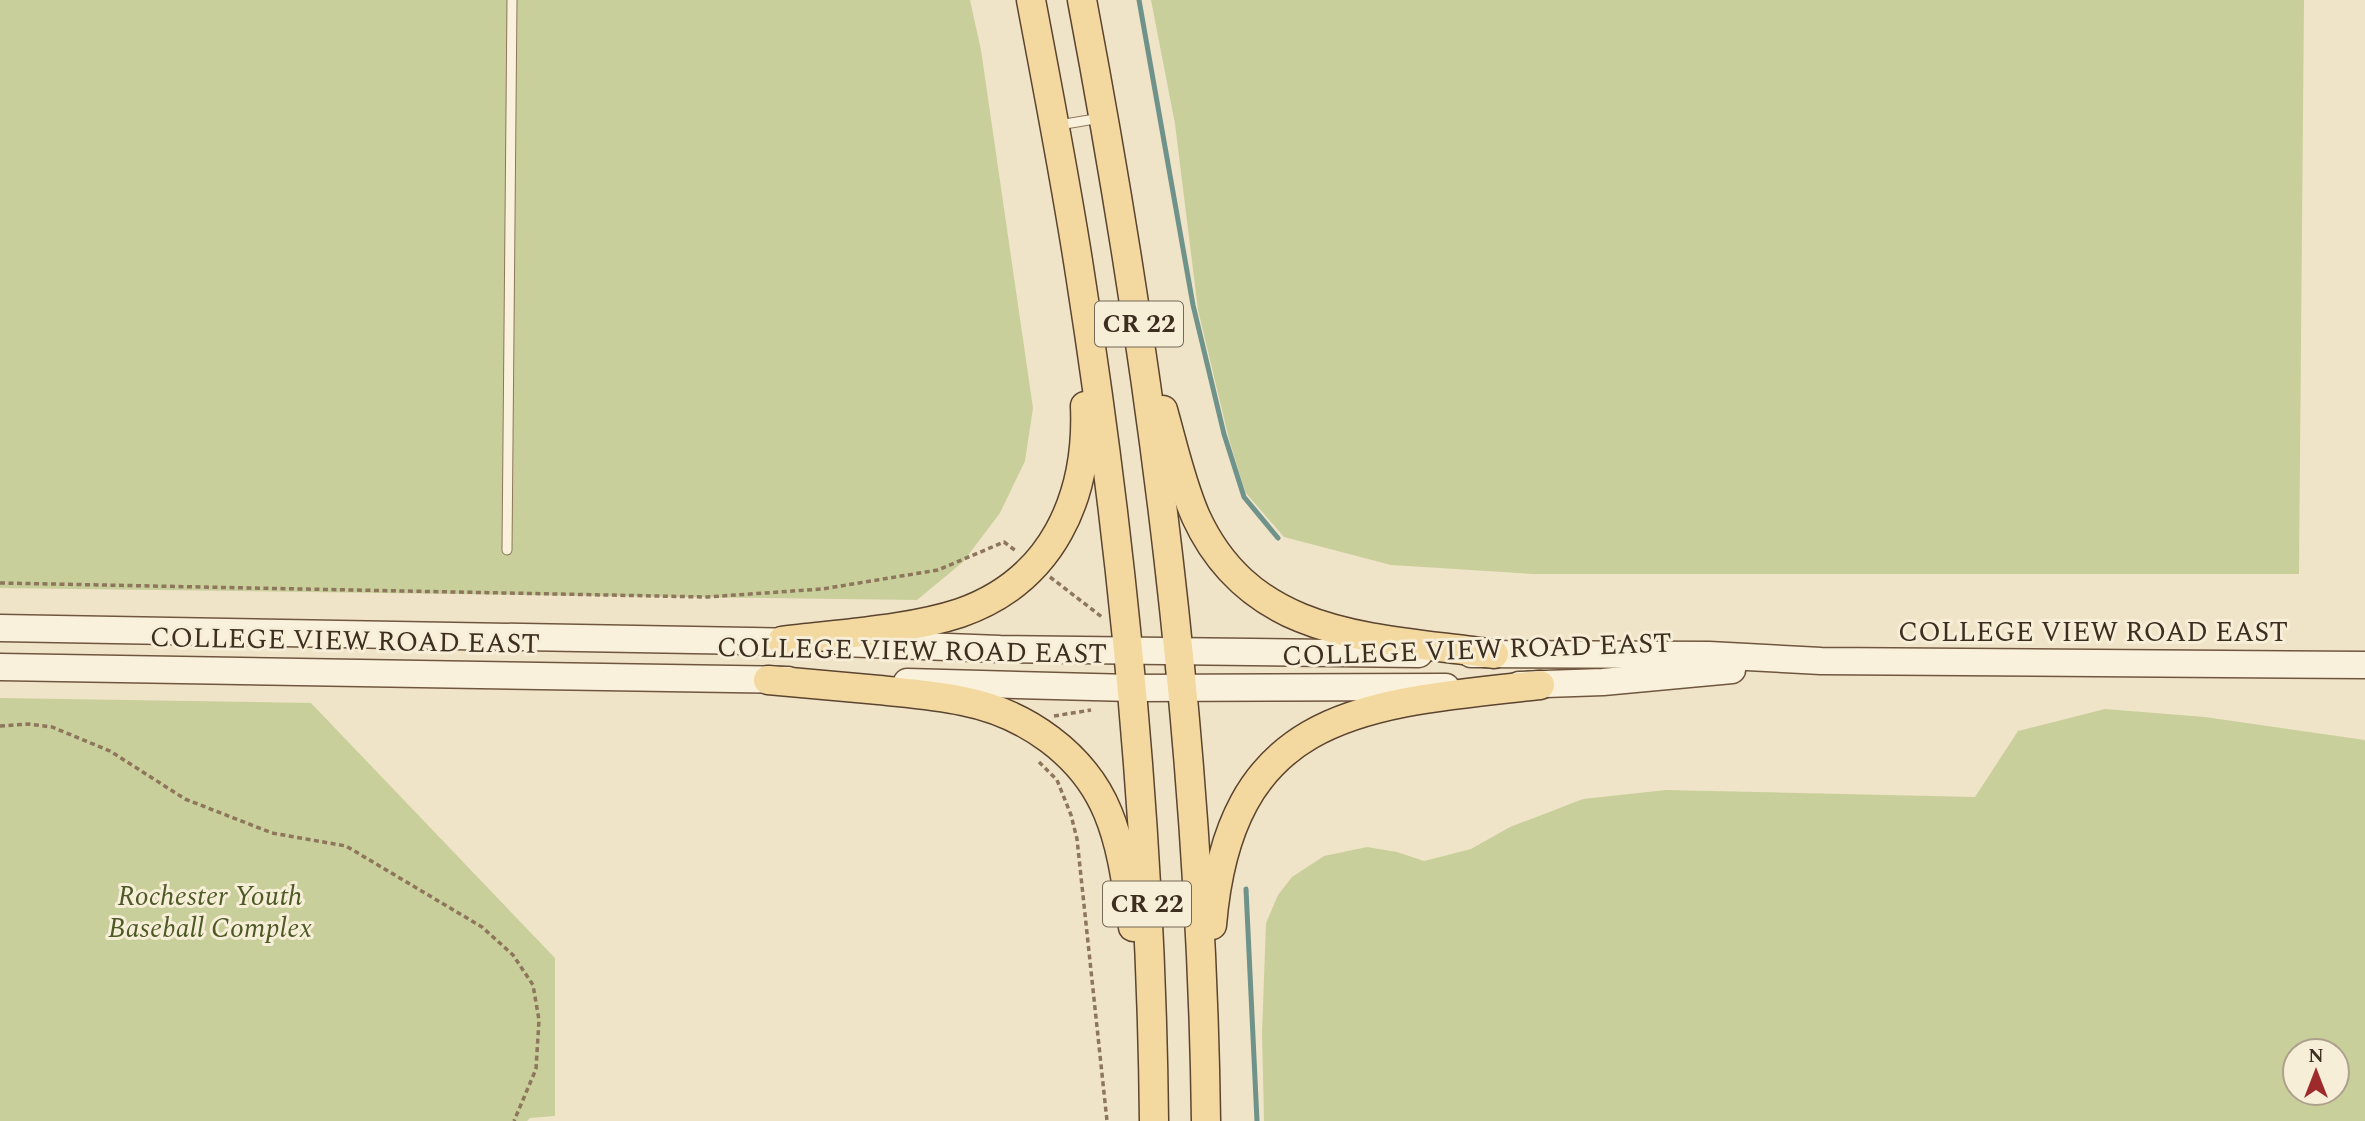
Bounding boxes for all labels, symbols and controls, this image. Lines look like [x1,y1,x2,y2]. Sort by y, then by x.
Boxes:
road number: CR 22 [1095,302,1183,346]
street label: COLLEGE VIEW ROAD EAST [1898,611,2288,654]
street label: COLLEGE VIEW ROAD EAST [150,616,540,666]
street label: COLLEGE VIEW ROAD EAST [1281,622,1673,678]
street label: COLLEGE VIEW ROAD EAST [717,626,1107,676]
park label: Rochester Youth Baseball Complex [108,875,312,950]
road number: CR 22 [1103,882,1191,926]
north arrow [2281,1037,2351,1107]
text: N [2308,1042,2324,1071]

